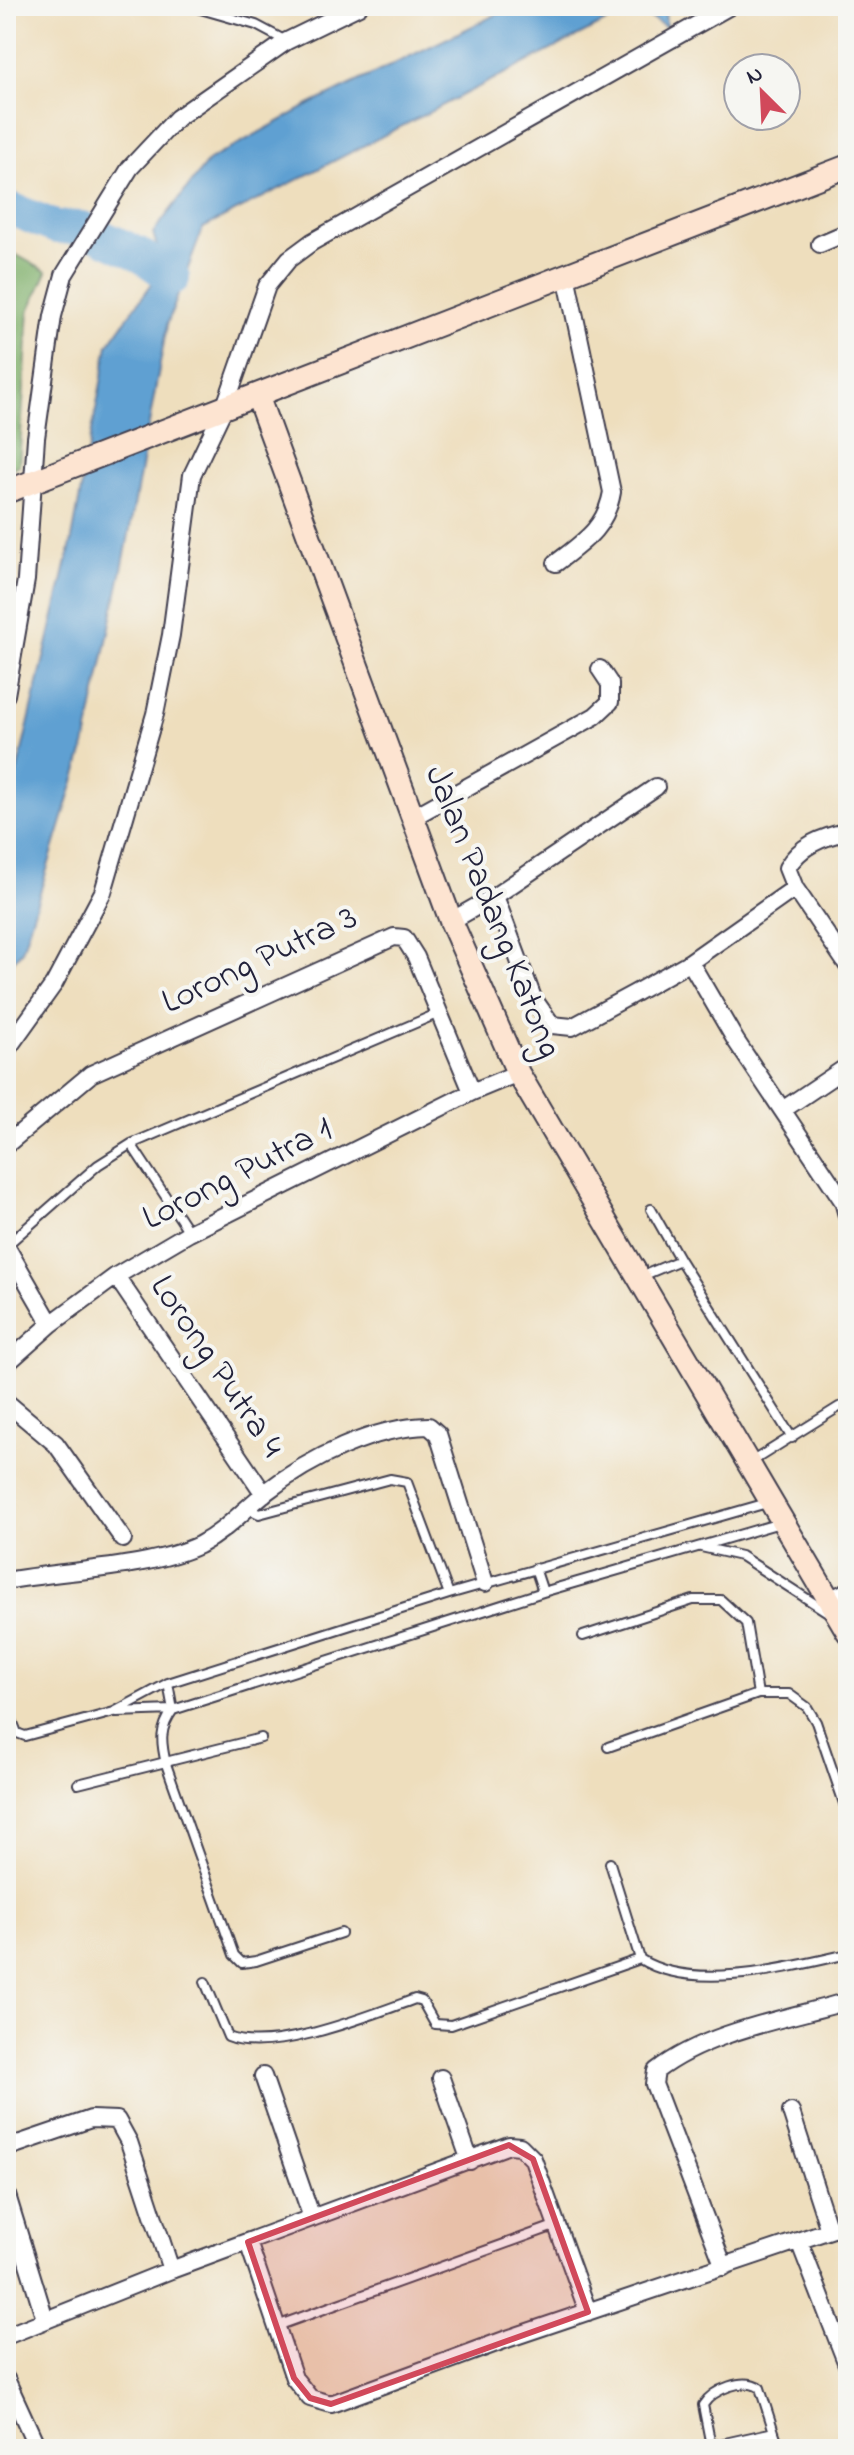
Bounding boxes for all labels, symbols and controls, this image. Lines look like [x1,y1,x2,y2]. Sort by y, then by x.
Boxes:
north arrow [722,52,802,132]
text: N [742,59,768,94]
street label: Jalan Padang Katong [409,758,575,1066]
street label: Lorong Putra 3 [153,892,367,1030]
street label: Lorong Putra 1 [134,1104,342,1246]
street label: Lorong Putra 4 [135,1265,297,1469]

